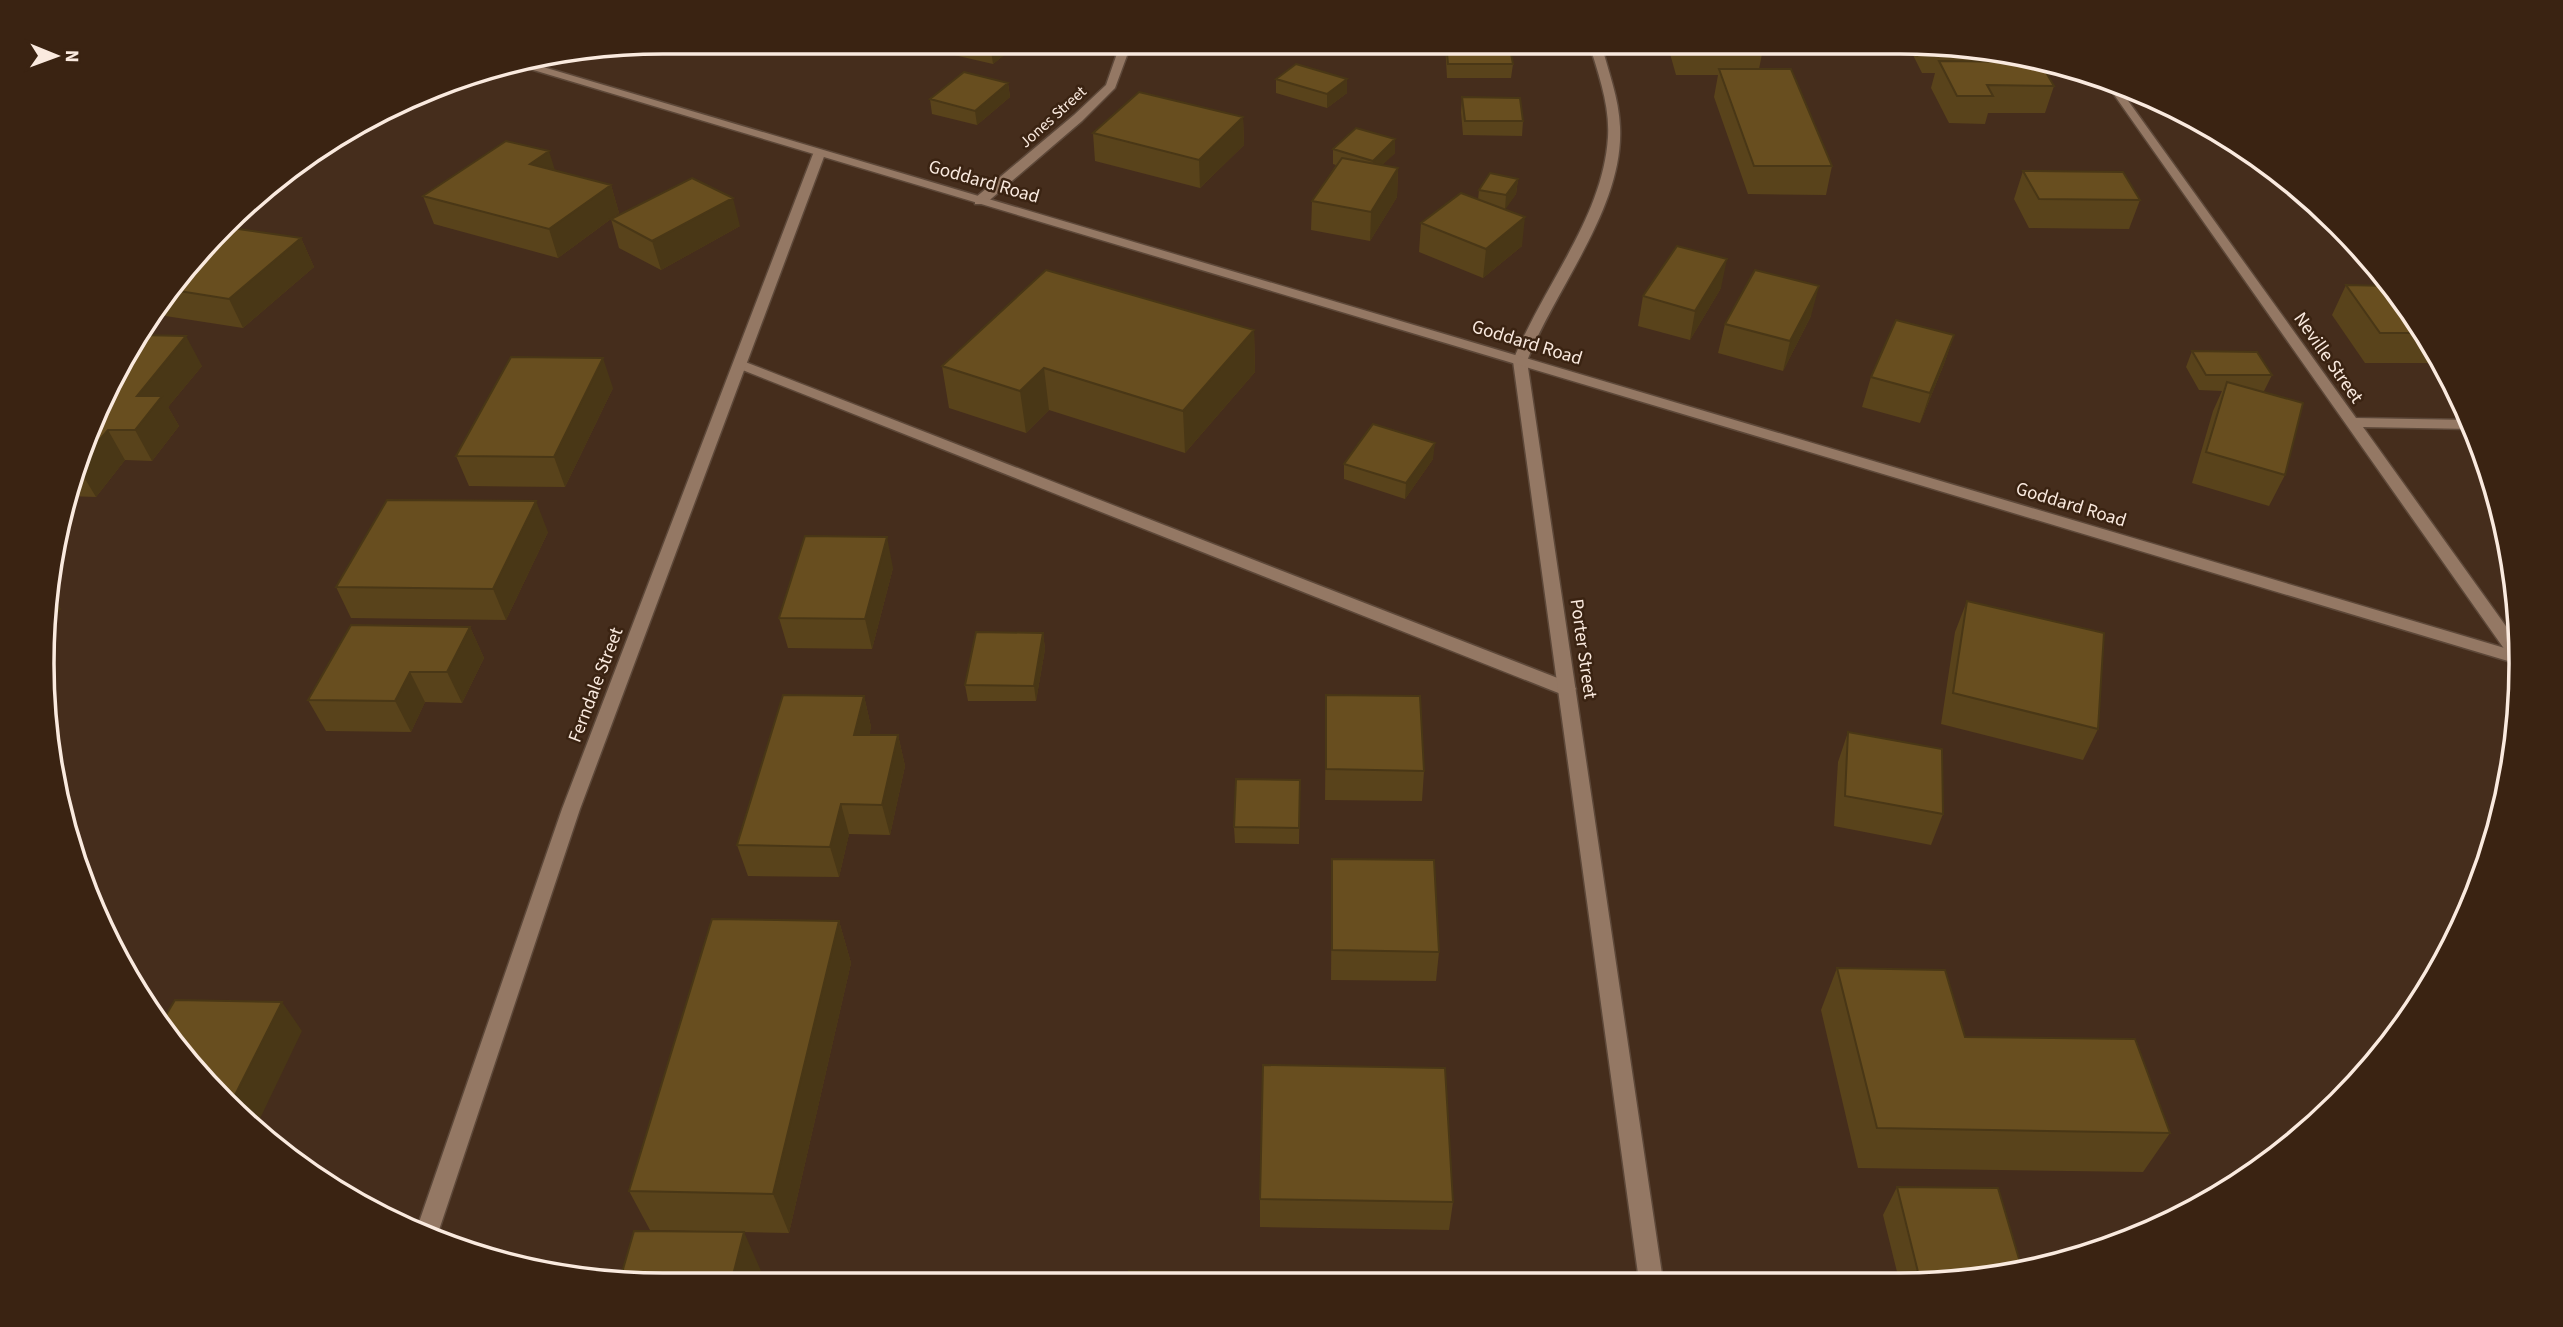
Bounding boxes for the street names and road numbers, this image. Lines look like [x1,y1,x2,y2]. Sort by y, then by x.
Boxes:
street label: Jones Street [1015,81,1092,153]
street label: Goddard Road [925,153,1043,211]
street label: Neville Street [2287,307,2370,410]
street label: Goddard Road [1468,313,1586,373]
street label: Goddard Road [2012,475,2130,535]
street label: Porter Street [1563,597,1603,701]
street label: Ferndale Street [562,623,631,746]

